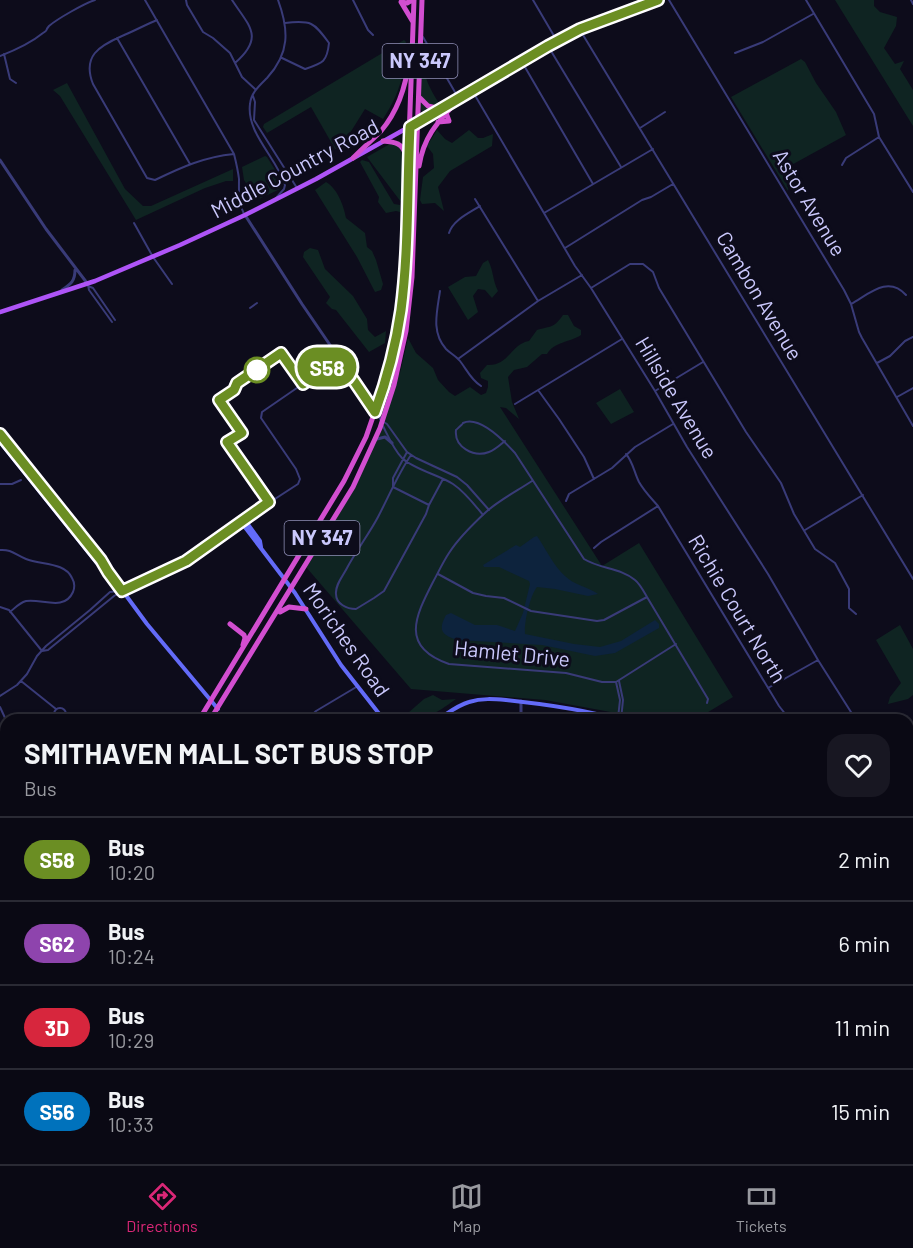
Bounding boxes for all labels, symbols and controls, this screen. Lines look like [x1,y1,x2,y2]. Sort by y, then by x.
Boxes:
road number: NY 347 [382,44,458,78]
street label: Middle Country Road [206,113,382,222]
street label: Astor Avenue [769,144,852,260]
street label: Cambon Avenue [712,226,809,364]
street label: Hillside Avenue [631,332,723,463]
line badge: S58 [292,348,362,386]
text: S58 [309,355,345,380]
unlabelled marker [244,357,270,383]
road number: NY 347 [284,521,360,555]
street label: Richie Court North [684,529,793,687]
street label: Moriches Road [299,577,396,701]
street label: Hamlet Drive [453,634,571,671]
button: heart [827,734,890,797]
text: SMITHAVEN MALL SCT BUS STOP [24,736,433,770]
text: Bus [24,776,57,800]
text: Bus [108,834,145,860]
text: 2 min [838,846,890,872]
text: S58 [39,847,75,872]
text: 10:20 [108,860,155,884]
text: Bus [108,918,145,944]
text: 6 min [839,930,890,956]
text: S62 [39,931,75,956]
text: 10:24 [108,944,155,968]
text: Bus [108,1002,145,1028]
text: 11 min [834,1014,890,1040]
text: 3D [45,1015,69,1040]
text: 10:29 [108,1028,154,1052]
text: Bus [108,1086,145,1112]
text: 15 min [831,1098,890,1124]
text: S56 [39,1099,75,1124]
text: 10:33 [108,1112,154,1136]
tab: Directions [126,1180,198,1235]
tab: Map [450,1180,483,1235]
tab: Tickets [736,1180,787,1235]

